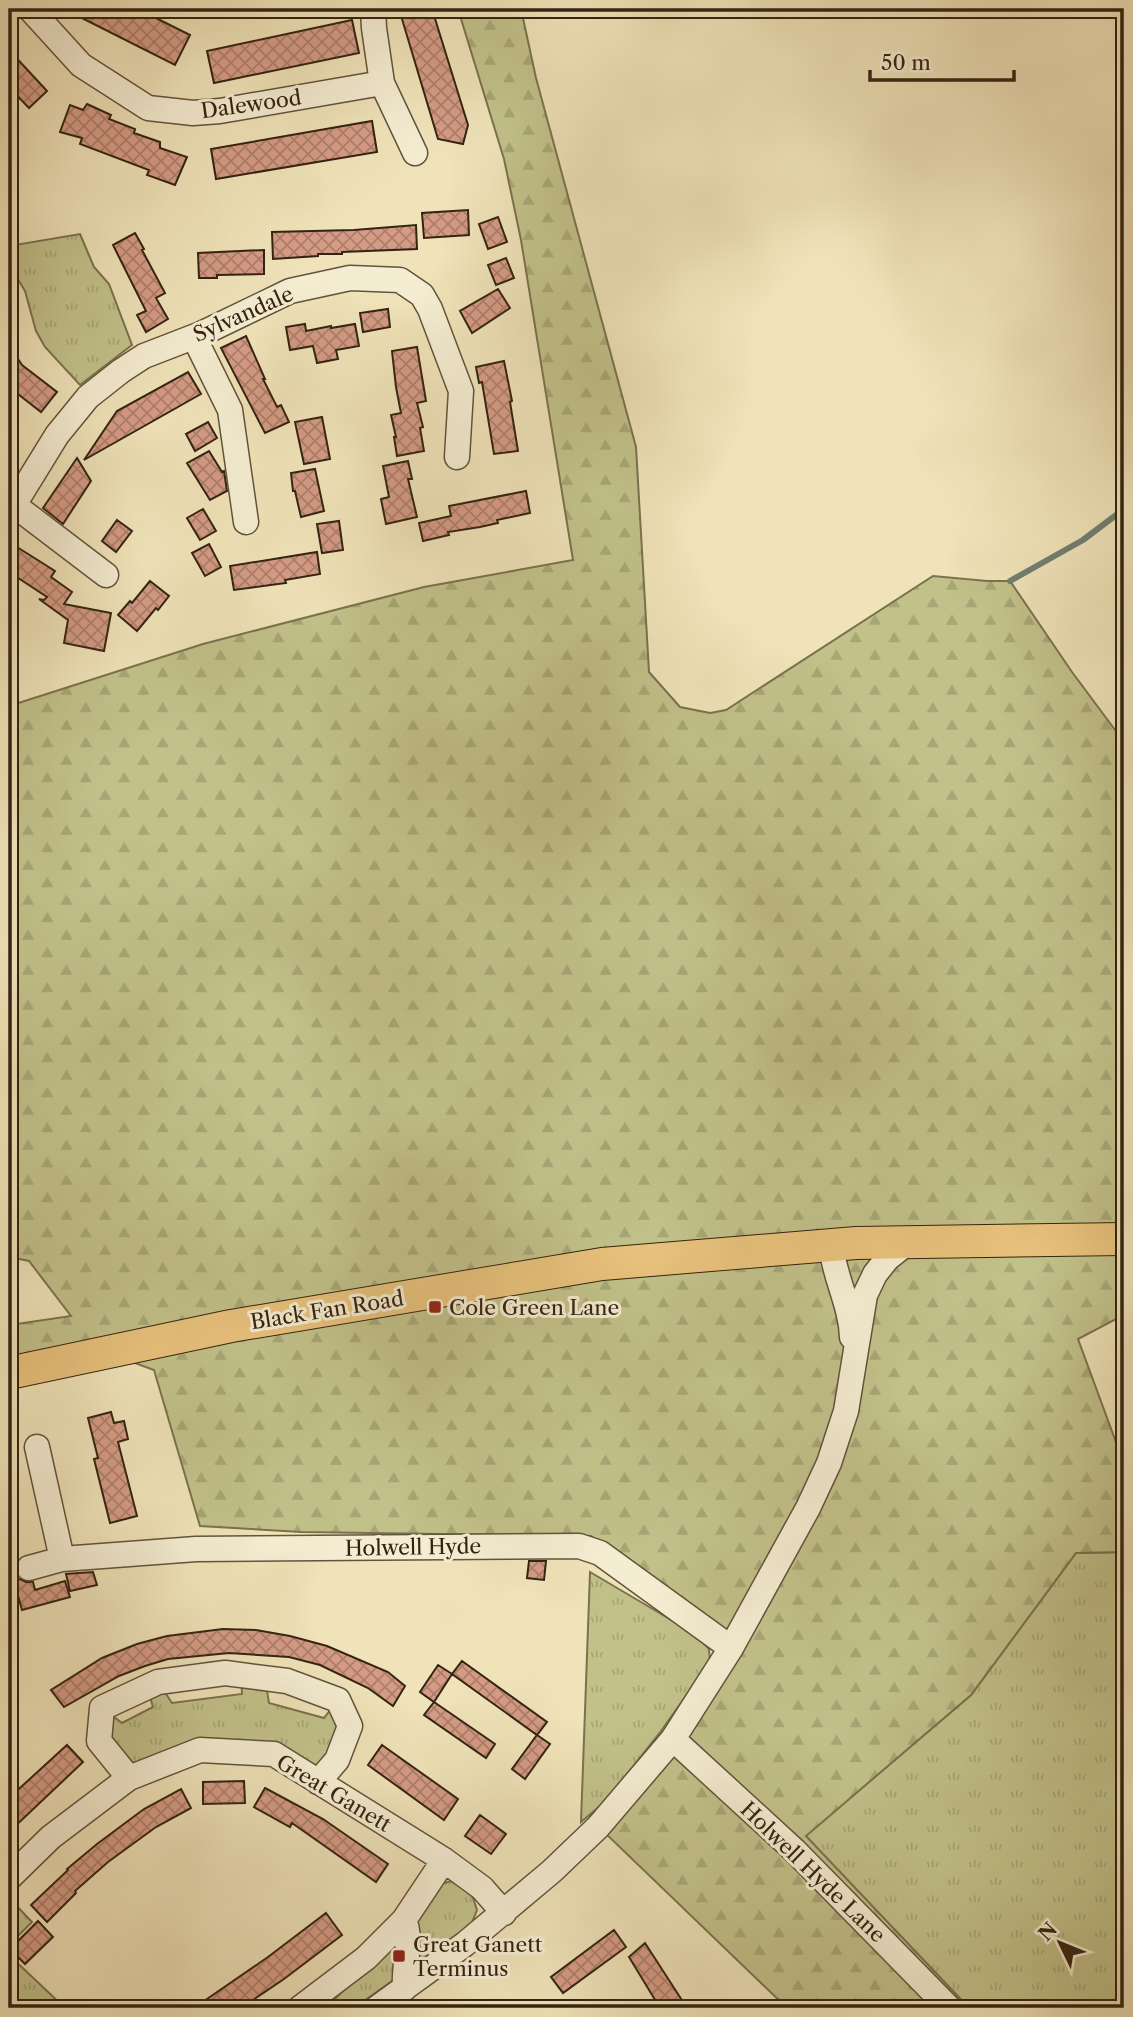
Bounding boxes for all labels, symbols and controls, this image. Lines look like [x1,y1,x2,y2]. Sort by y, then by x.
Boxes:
scale bar [870,38,1014,82]
text: 50 m [881,50,931,75]
street label: Dalewood [199,85,303,123]
street label: Sylvandale [189,281,297,347]
street label: Black Fan Road [249,1286,406,1334]
place label: Cole Green Lane [449,1295,619,1320]
marker: Cole Green Lane [427,1299,443,1315]
street label: Holwell Hyde [345,1533,481,1561]
street label: Great Ganett [272,1749,396,1837]
street label: Holwell Hyde Lane [735,1796,891,1948]
north arrow [1024,1909,1094,1979]
text: N [1034,1918,1062,1946]
place label: Great Ganett Terminus [413,1932,543,1981]
marker: Great Ganett Terminus [391,1948,407,1964]

